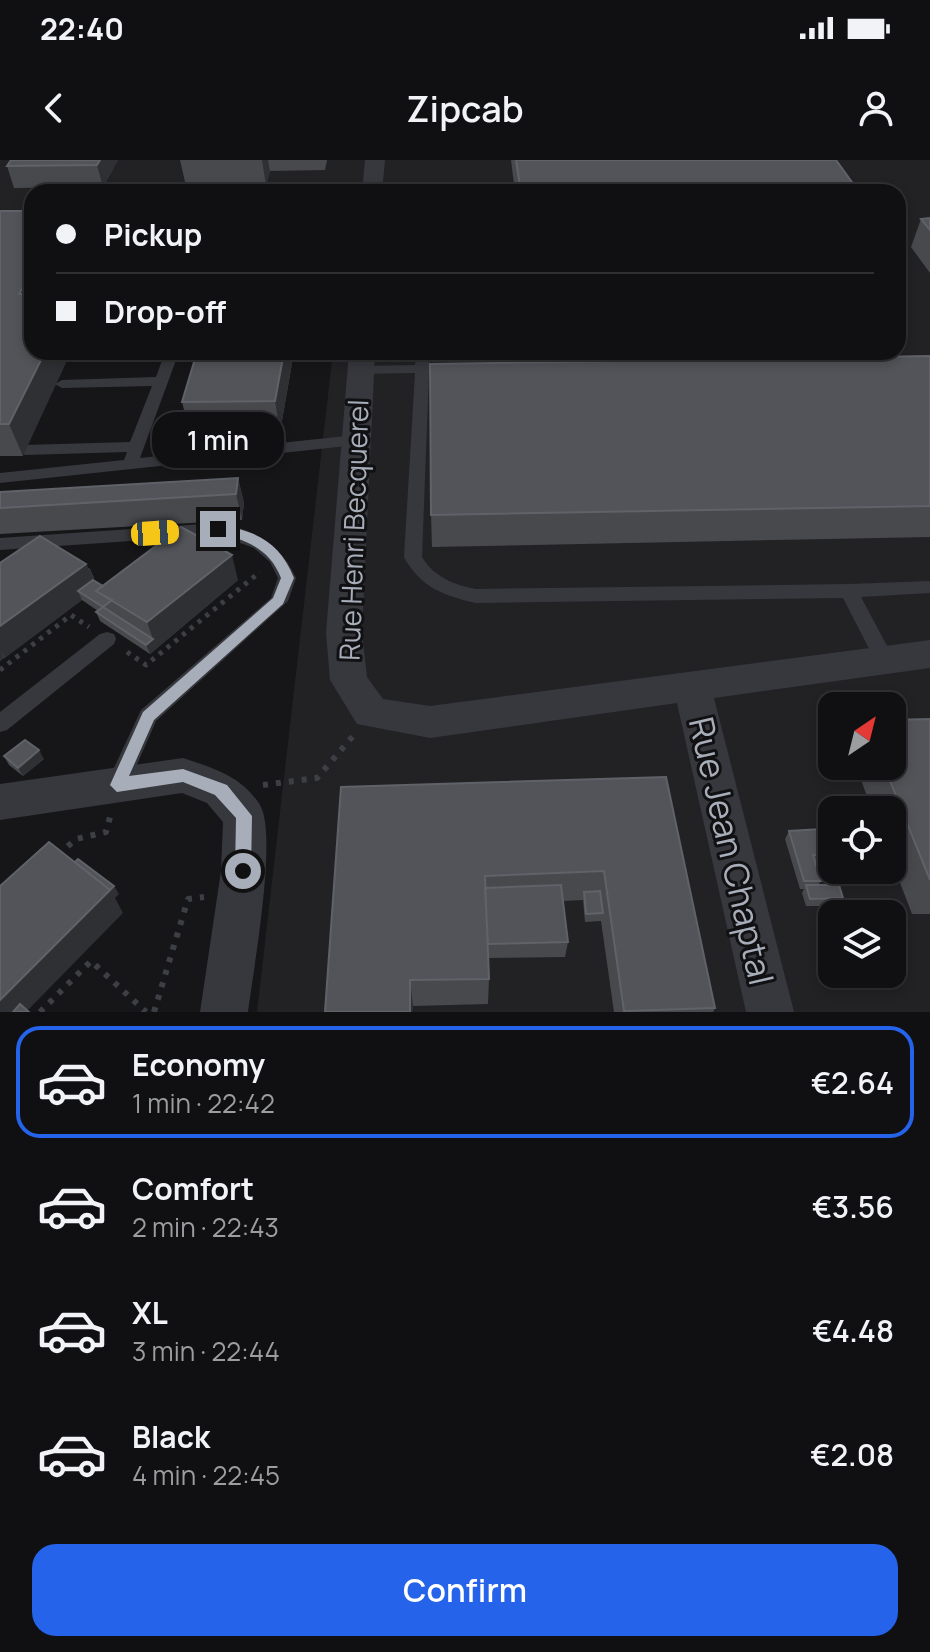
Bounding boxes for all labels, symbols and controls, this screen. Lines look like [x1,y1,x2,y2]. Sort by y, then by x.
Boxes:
text: 22:40 [40,8,124,49]
text: Zipcab [406,84,524,133]
icon: back [32,86,76,130]
icon: person [854,86,898,130]
text: Pickup [104,214,202,255]
text: Drop-off [104,291,226,332]
street label: Rue Henri Becquerel [329,399,377,661]
callout: 1 min [152,413,284,469]
text: 1 min [187,422,249,458]
route end [200,511,236,547]
car [130,519,180,547]
north arrow [818,692,906,780]
map controls [818,692,906,988]
street label: Rue Jean Chaptal [679,712,785,989]
button: locate [818,796,906,884]
route start [225,853,261,889]
button: layers [818,900,906,988]
text: Economy [132,1044,265,1085]
icon: car [36,1046,108,1118]
text: €2.64 [811,1062,894,1103]
text: 1 min · 22:42 [132,1085,275,1121]
text: Comfort [132,1168,254,1209]
icon: car [36,1170,108,1242]
text: €3.56 [812,1186,894,1227]
text: 2 min · 22:43 [132,1209,279,1245]
text: XL [132,1292,168,1333]
icon: car [36,1294,108,1366]
text: €4.48 [812,1310,894,1351]
text: 3 min · 22:44 [132,1333,280,1369]
text: Black [132,1416,210,1457]
icon: car [36,1418,108,1490]
text: €2.08 [810,1434,894,1475]
text: 4 min · 22:45 [132,1457,280,1493]
button: Confirm [32,1544,898,1636]

